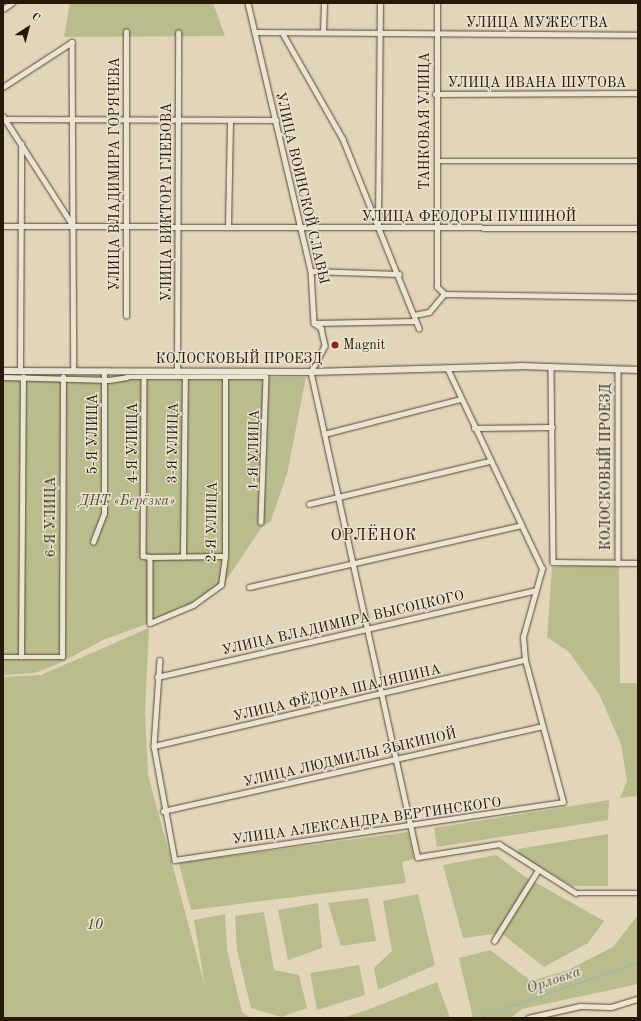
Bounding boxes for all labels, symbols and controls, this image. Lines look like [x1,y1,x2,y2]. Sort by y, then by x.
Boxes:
north arrow [8,8,48,48]
text: С [29,11,42,24]
street label: УЛИЦА МУЖЕСТВА [466,15,608,31]
street label: ТАНКОВАЯ УЛИЦА [417,52,433,190]
street label: УЛИЦА ВЛАДИМИРА ГОРЯЧЕВА [107,57,123,291]
street label: УЛИЦА ИВАНА ШУТОВА [447,75,627,91]
street label: УЛИЦА ВОИНСКОЙ СЛАВЫ [272,90,332,286]
street label: УЛИЦА ВИКТОРА ГЛЕБОВА [159,103,175,301]
street label: УЛИЦА ФЕОДОРЫ ПУШИНОЙ [362,209,576,225]
place label: Magnit [343,337,385,353]
marker: Magnit [330,340,340,350]
street label: КОЛОСКОВЫЙ ПРОЕЗД [156,351,322,367]
street label: КОЛОСКОВЫЙ ПРОЕЗД [598,384,614,550]
street label: 5-Я УЛИЦА [85,394,101,474]
street label: 3-Я УЛИЦА [164,402,182,484]
street label: 4-Я УЛИЦА [125,403,141,483]
street label: 1-Я УЛИЦА [245,409,263,491]
street label: 6-Я УЛИЦА [43,477,59,557]
street label: 2-Я УЛИЦА [203,481,221,563]
park label: ДНТ «Берёзка» [79,493,175,509]
district label: ОРЛЁНОК [330,526,418,546]
street label: УЛИЦА ВЛАДИМИРА ВЫСОЦКОГО [220,587,466,659]
street label: УЛИЦА ФЁДОРА ШАЛЯПИНА [232,661,442,725]
street label: УЛИЦА ЛЮДМИЛЫ ЗЫКИНОЙ [242,725,458,791]
street label: УЛИЦА АЛЕКСАНДРА ВЕРТИНСКОГО [232,794,502,848]
park label: 10 [87,917,103,933]
water label: Орловка [525,963,583,999]

